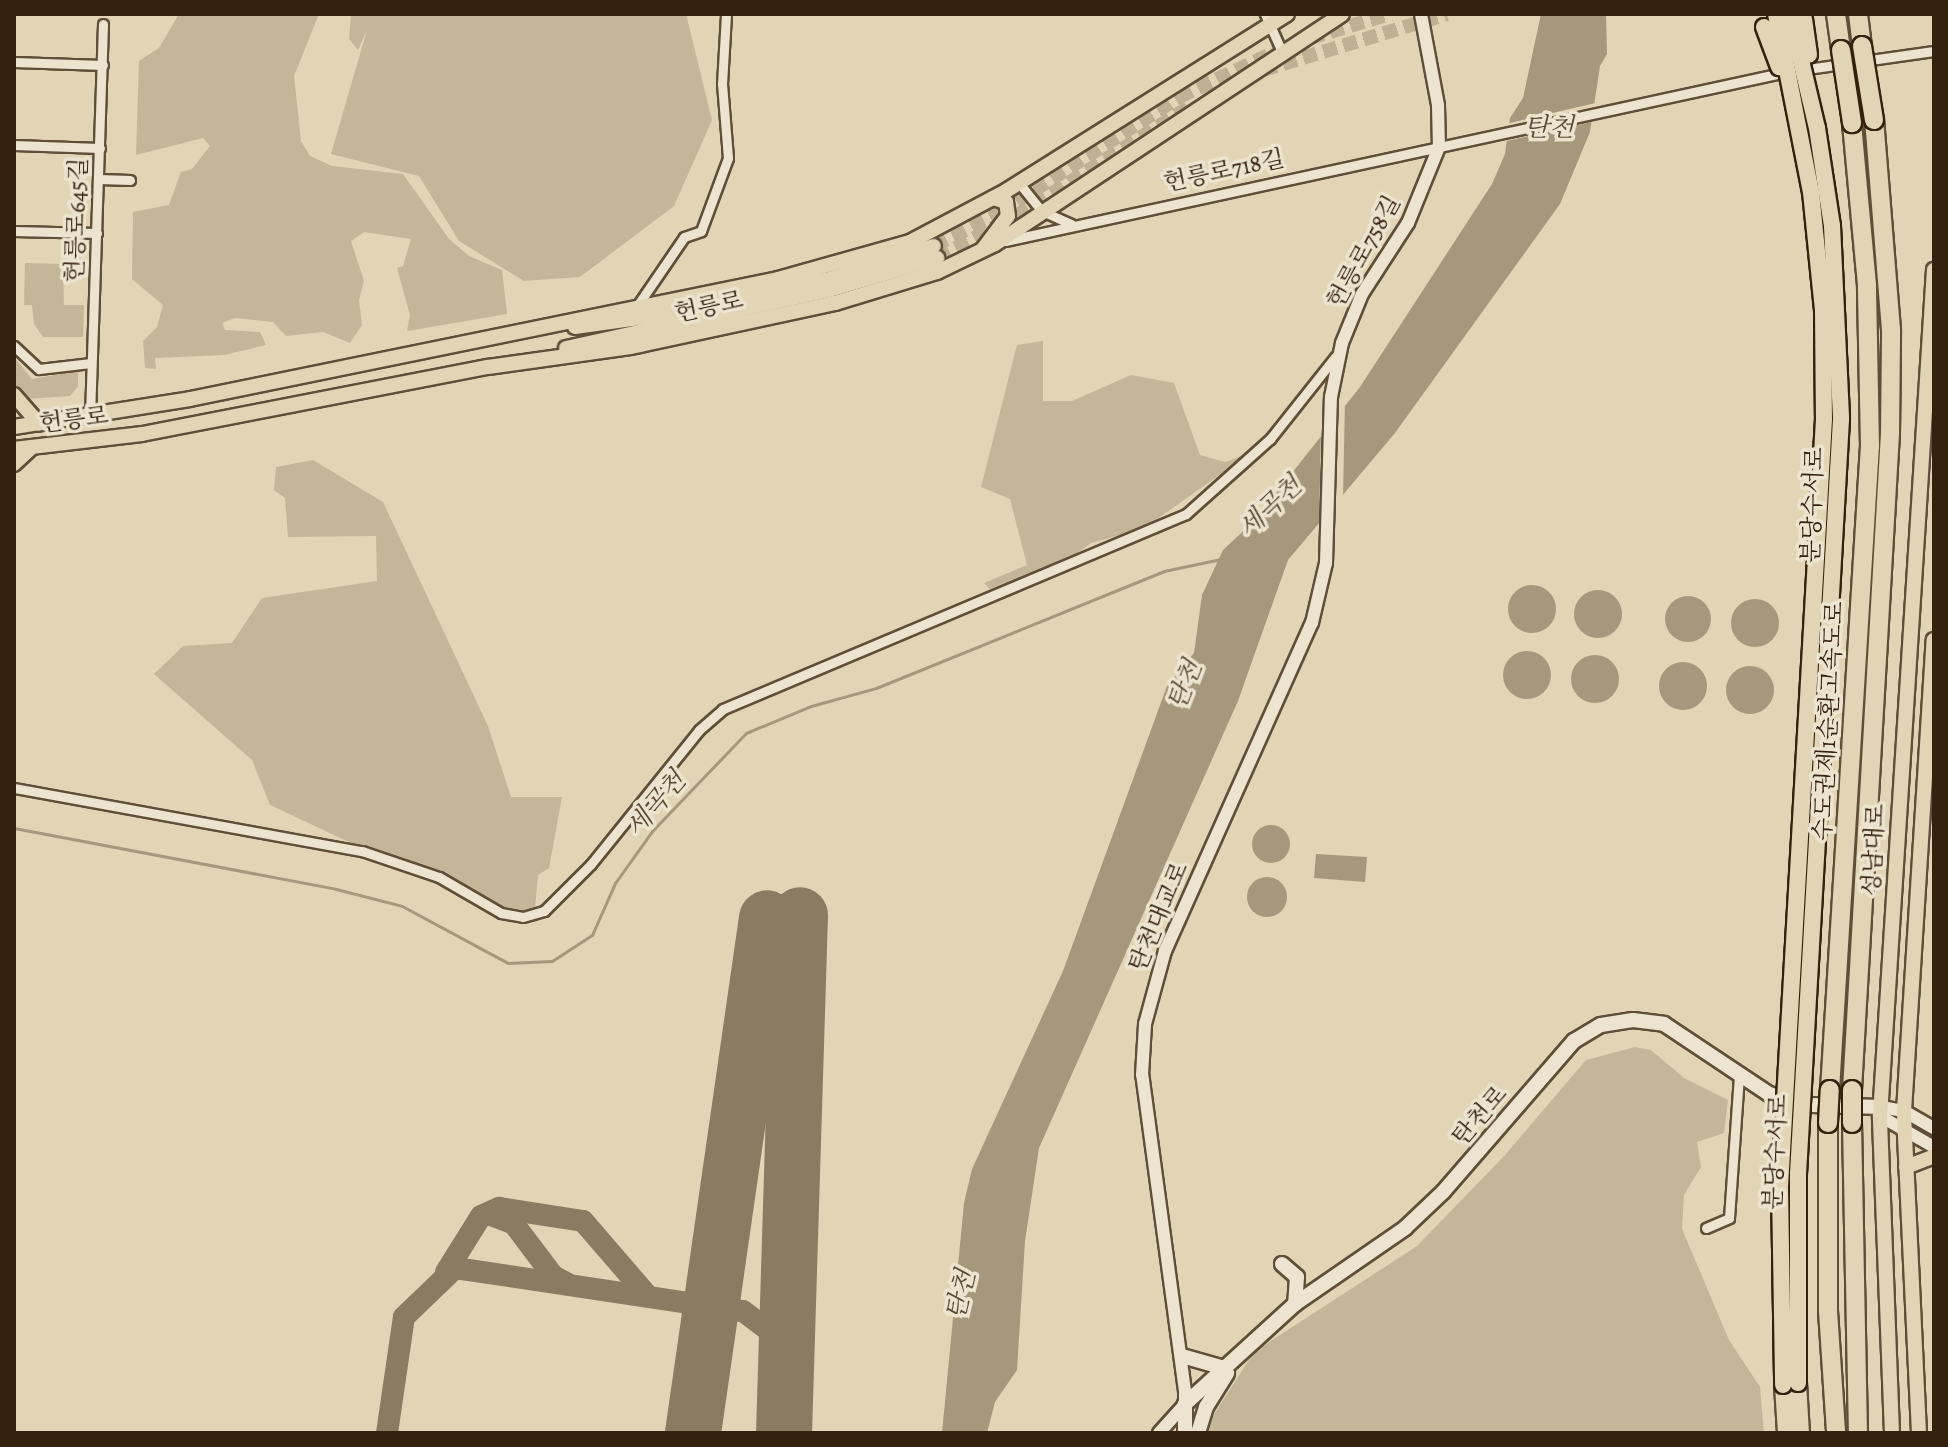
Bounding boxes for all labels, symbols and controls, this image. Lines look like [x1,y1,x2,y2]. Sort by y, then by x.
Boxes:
water label: 탄천 [1524,112,1574,144]
street label: 헌릉로718길 [1161,144,1287,198]
street label: 헌릉로645길 [60,157,94,283]
street label: 헌릉로758길 [1321,190,1407,314]
street label: 헌릉로 [672,286,746,328]
street label: 헌릉로 [38,401,110,439]
street label: 분당수서로 [1797,447,1829,563]
water label: 세곡천 [1232,470,1308,544]
street label: 수도권제1순환고속도로 [1808,600,1850,842]
water label: 탄천 [1161,656,1209,714]
water label: 세곡천 [620,765,692,843]
street label: 성남대로 [1857,803,1891,897]
street label: 탄천대교로 [1123,858,1195,976]
street label: 탄천로 [1446,1080,1514,1152]
street label: 분당수서로 [1759,1093,1793,1211]
water label: 탄천 [940,1267,982,1323]

